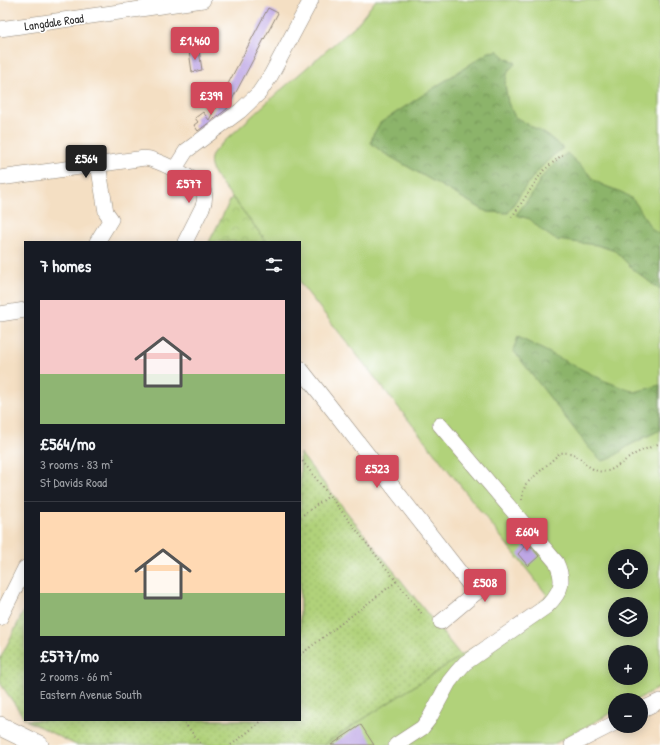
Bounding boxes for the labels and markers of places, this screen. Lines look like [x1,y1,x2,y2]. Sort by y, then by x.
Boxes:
pin: £1,460 [162,27,228,61]
pin: £399 [187,82,235,116]
pin: £564 [62,145,110,179]
pin: £577 [165,170,213,204]
pin: £523 [353,455,401,489]
pin: £604 [503,518,551,552]
pin: £508 [461,569,509,603]

